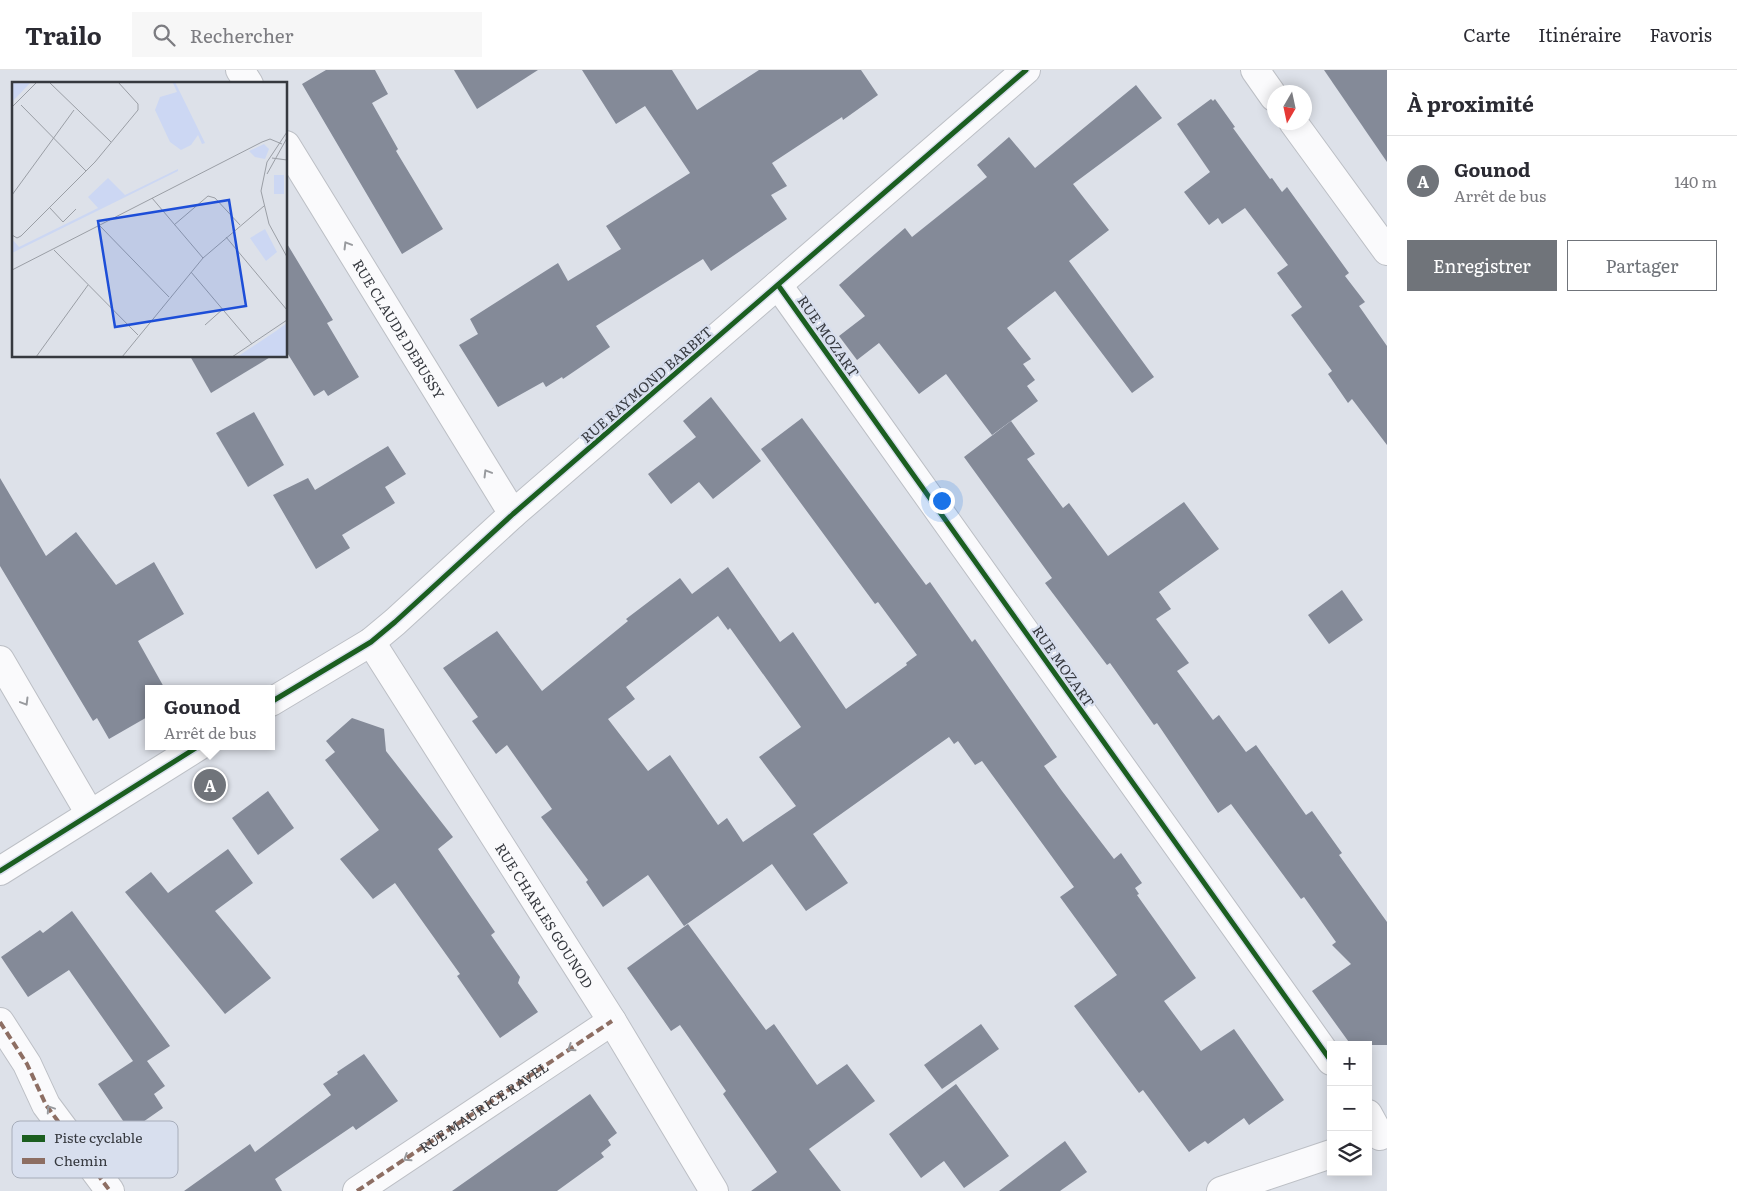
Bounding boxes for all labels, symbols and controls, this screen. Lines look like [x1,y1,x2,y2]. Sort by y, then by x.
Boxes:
search box [132,12,482,57]
text: Trailo [25,17,102,52]
icon: search [150,21,178,49]
text: Rechercher [190,21,294,49]
text: Carte [1463,21,1510,48]
text: Itinéraire [1538,21,1621,48]
text: Favoris [1649,21,1712,48]
inset map [12,82,288,358]
north arrow [1267,85,1312,130]
text: À proximité [1407,87,1534,118]
text: Gounod [1454,155,1531,183]
text: A [1417,169,1429,193]
text: 140 m [1674,169,1717,193]
text: Arrêt de bus [1454,183,1546,207]
button: Enregistrer [1407,240,1557,291]
button: Partager [1567,240,1717,291]
one-way arrow [344,241,354,250]
street label: RUE CLAUDE DEBUSSY [349,255,450,403]
street label: RUE MOZART [793,291,865,381]
street label: RUE RAYMOND BARBET [576,321,716,447]
one-way arrow [484,469,494,478]
your location [929,488,955,514]
street label: RUE MOZART [1028,621,1100,711]
popup [145,685,275,750]
text: Gounod [164,692,240,720]
one-way arrow [18,696,28,705]
text: Arrêt de bus [164,720,256,744]
pin: A [194,766,226,804]
street label: RUE CHARLES GOUNOD [491,839,599,992]
map controls [1327,1041,1372,1176]
button: + [1327,1041,1372,1086]
one-way arrow [568,1042,577,1052]
street label: RUE MAURICE RAVEL [415,1056,552,1157]
button: − [1327,1086,1372,1131]
one-way arrow [47,1106,56,1115]
legend [12,1121,178,1178]
text: Piste cyclable [54,1127,142,1147]
button: layers [1327,1131,1372,1176]
text: Chemin [54,1150,107,1170]
one-way arrow [404,1152,413,1162]

